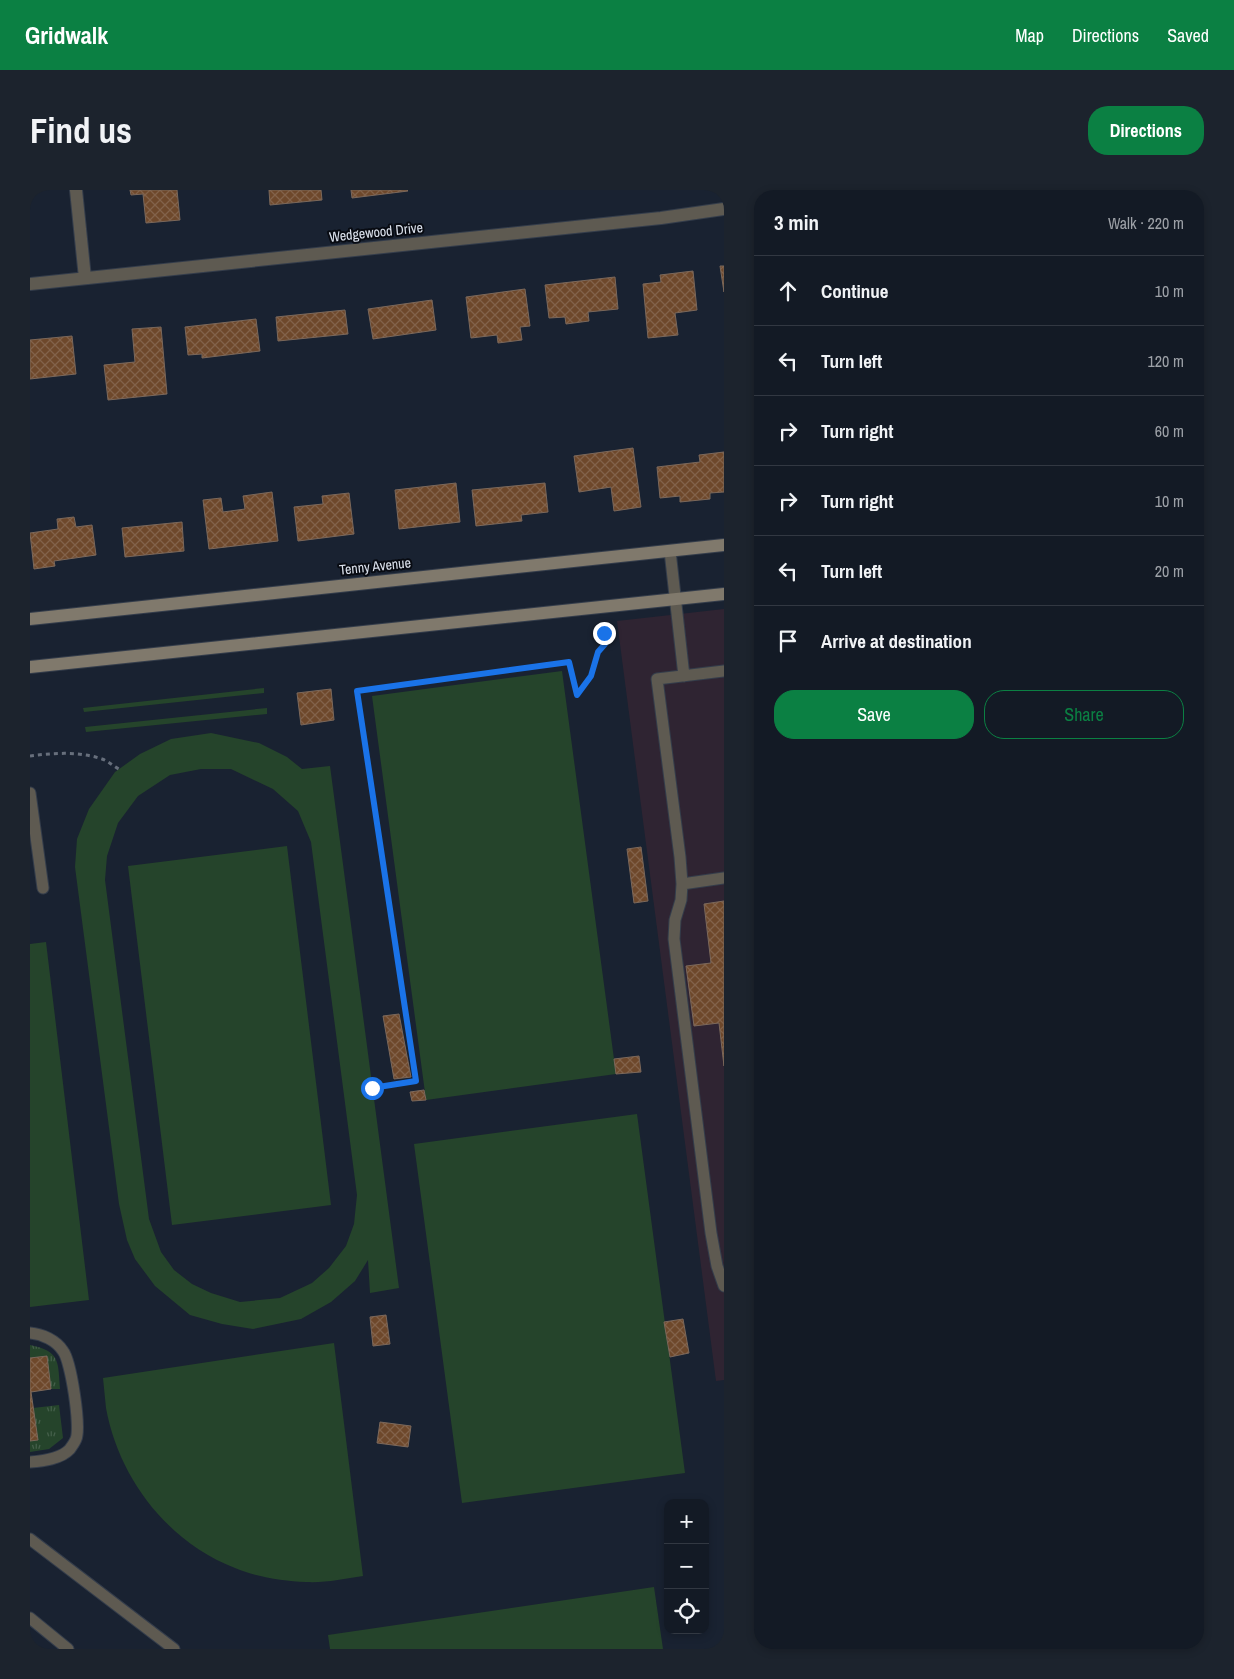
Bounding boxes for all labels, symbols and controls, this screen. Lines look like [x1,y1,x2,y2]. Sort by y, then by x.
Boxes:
text: Gridwalk [25,19,108,51]
text: Map [1015,23,1044,48]
text: Directions [1072,23,1139,48]
text: Saved [1167,23,1209,48]
button: Directions [1088,106,1204,155]
text: Find us [30,107,132,154]
text: 3 min [774,208,819,237]
text: Walk · 220 m [1108,212,1184,234]
street label: Wedgewood Drive [328,218,424,246]
icon: ahead [774,277,802,305]
text: Continue [821,278,889,304]
text: 10 m [1155,280,1184,302]
icon: left [774,347,802,375]
text: Turn left [821,348,882,374]
text: 120 m [1148,350,1184,372]
icon: right [774,417,802,445]
text: Turn right [821,418,893,444]
text: 60 m [1155,420,1184,442]
icon: right [774,487,802,515]
text: Turn right [821,488,893,514]
text: 10 m [1155,490,1184,512]
street label: Tenny Avenue [338,553,412,579]
icon: left [774,557,802,585]
text: Turn left [821,558,882,584]
text: 20 m [1155,560,1184,582]
route end [593,622,616,645]
icon: arrive [774,627,802,655]
text: Arrive at destination [821,628,972,654]
button: Save [774,690,974,739]
button: Share [984,690,1184,739]
route start [361,1077,384,1100]
map controls [664,1499,709,1634]
button: + [664,1499,709,1544]
button: − [664,1544,709,1589]
button: locate [664,1589,709,1634]

